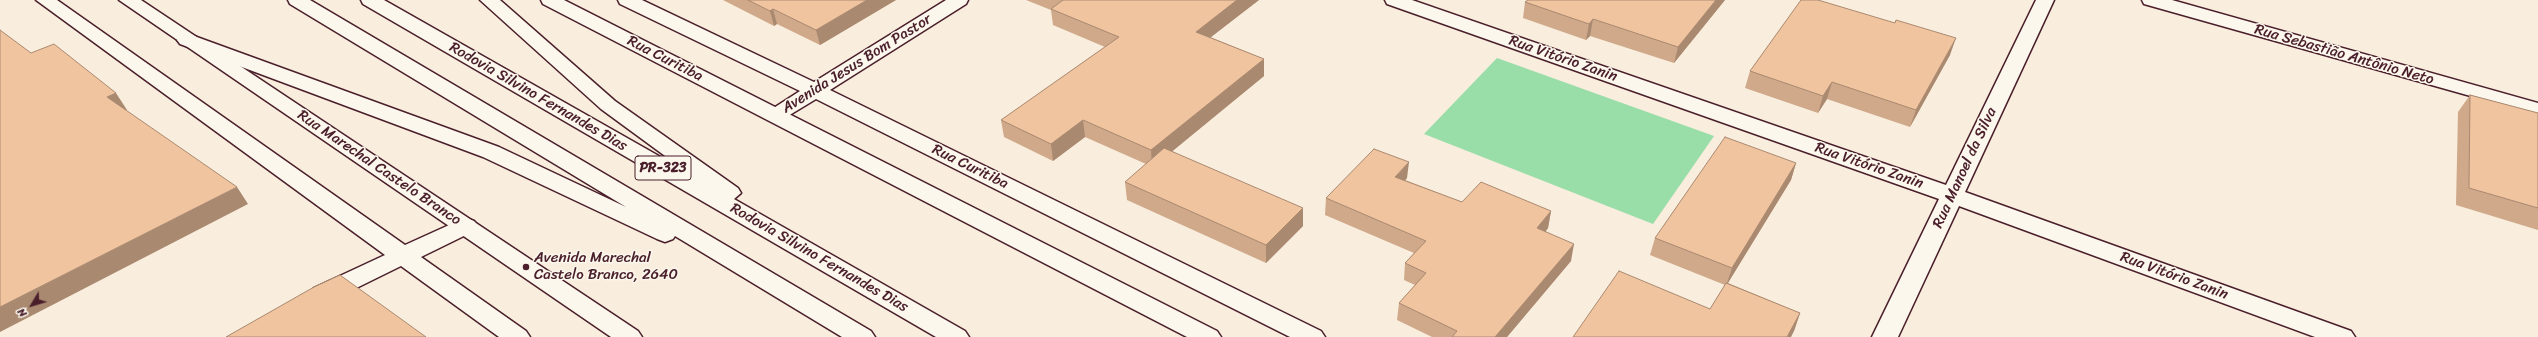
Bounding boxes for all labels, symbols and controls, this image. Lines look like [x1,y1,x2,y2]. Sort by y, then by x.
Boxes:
street label: Avenida Jesus Bom Pastor [779,11,935,117]
street label: Rua Sebastião Antônio Neto [2252,21,2436,89]
street label: Rua Curitiba [624,32,706,86]
street label: Rua Vitório Zanin [1506,32,1620,86]
street label: Rodovia Silvino Fernandes Dias [446,39,630,155]
street label: Rua Manoel da Silva [1929,105,2001,231]
street label: Rua Marechal Castelo Branco [294,107,464,229]
street label: Rua Vitório Zanin [1812,139,1926,193]
street label: Rua Curitiba [929,141,1011,193]
road number: PR-323 [635,156,691,180]
street label: Rodovia Silvino Fernandes Dias [727,200,911,316]
street label: Rua Vitório Zanin [2118,248,2230,304]
place label: Avenida Marechal Castelo Branco, 2640 [534,249,678,284]
marker: Avenida Marechal Castelo Branco, 2640 [521,262,531,272]
north arrow [12,285,52,325]
text: N [12,304,32,322]

